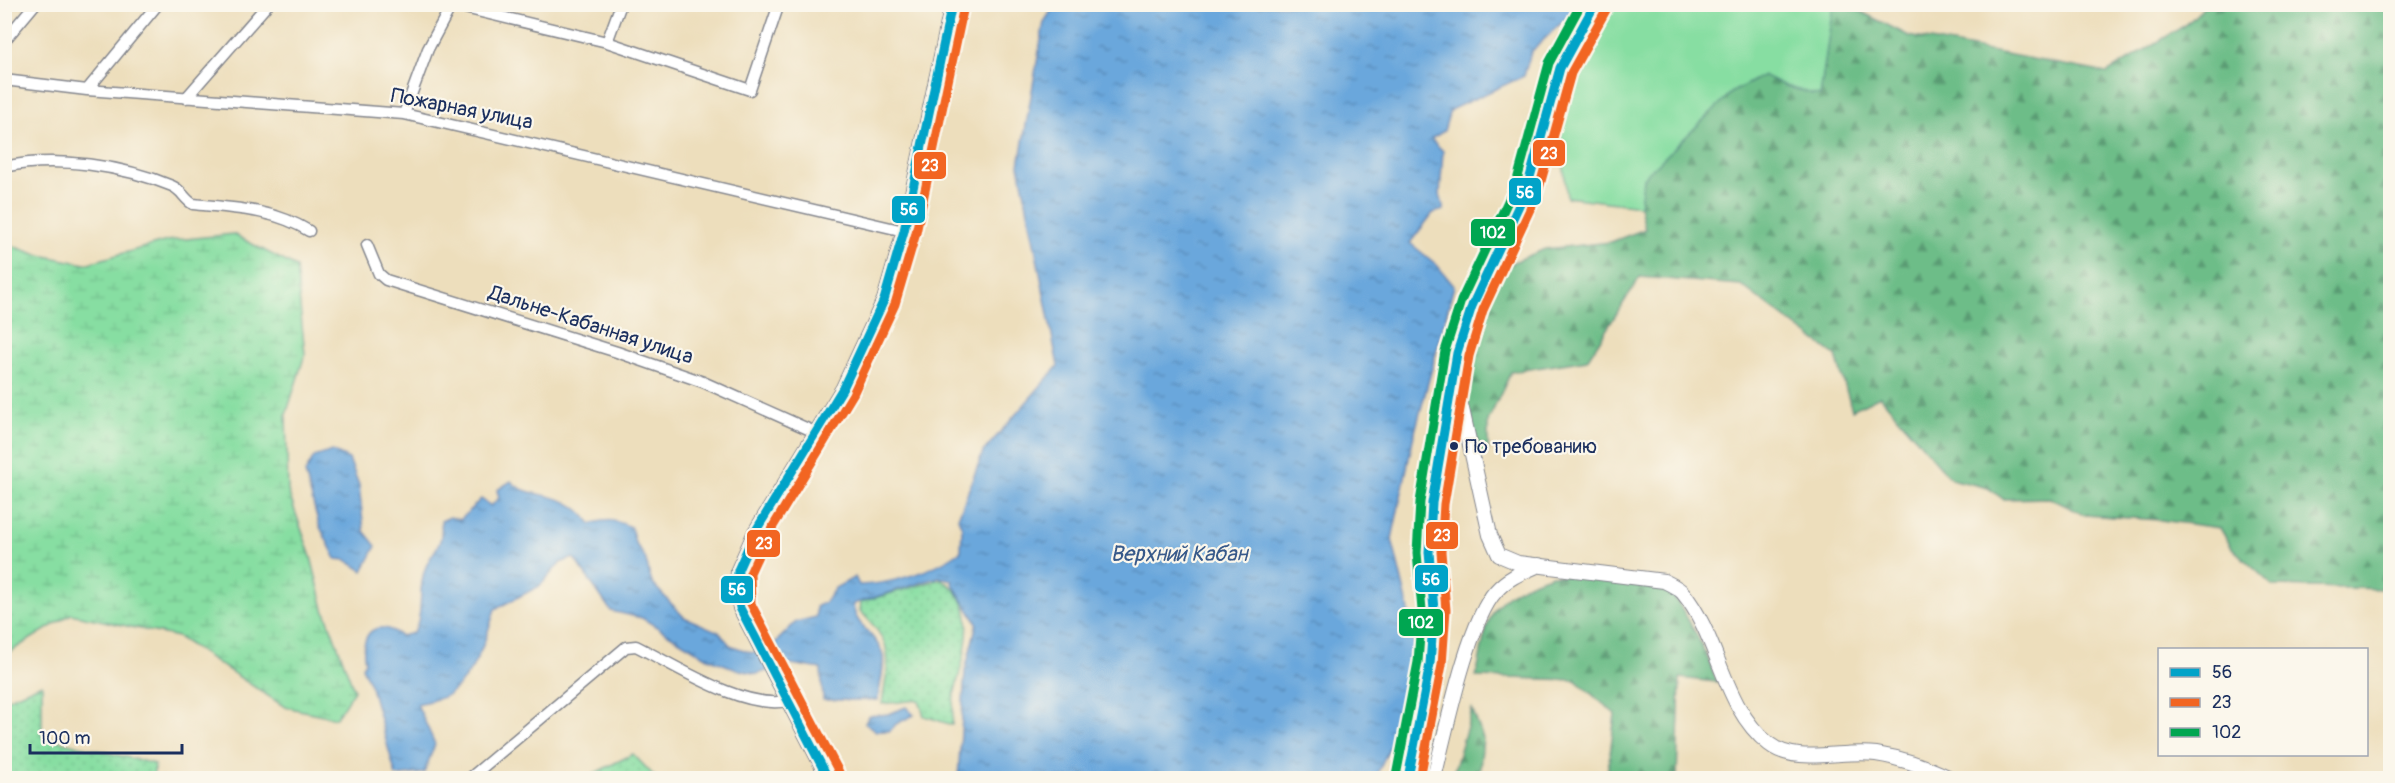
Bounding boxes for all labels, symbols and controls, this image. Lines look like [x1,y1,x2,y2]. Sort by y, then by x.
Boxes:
street label: Пожарная улица [389,82,535,136]
line badge: 23 [1532,139,1566,167]
text: 23 [1540,144,1558,164]
line badge: 23 [913,151,947,180]
text: 23 [921,156,939,176]
line badge: 56 [1508,177,1542,206]
text: 56 [1516,183,1534,203]
line badge: 56 [891,195,926,224]
text: 56 [900,200,918,220]
line badge: 102 [1470,218,1516,247]
text: 102 [1480,223,1506,243]
street label: Дальне-Кабанная улица [484,279,697,371]
place label: По требованию [1465,434,1597,459]
marker: По требованию [1448,440,1460,452]
line badge: 23 [1425,521,1459,550]
text: 23 [1433,526,1451,546]
line badge: 23 [746,529,781,558]
text: 23 [755,534,773,554]
water label: Верхний Кабан [1111,540,1249,568]
line badge: 56 [1414,564,1449,593]
text: 56 [1422,570,1440,590]
line badge: 56 [720,575,754,604]
text: 56 [728,580,746,600]
line badge: 102 [1398,608,1444,637]
text: 102 [1408,613,1434,633]
legend [2158,648,2368,756]
text: 56 [2212,661,2232,684]
text: 23 [2212,691,2232,714]
scale bar [30,717,182,755]
text: 102 [2212,721,2241,744]
text: 100 m [39,727,91,750]

